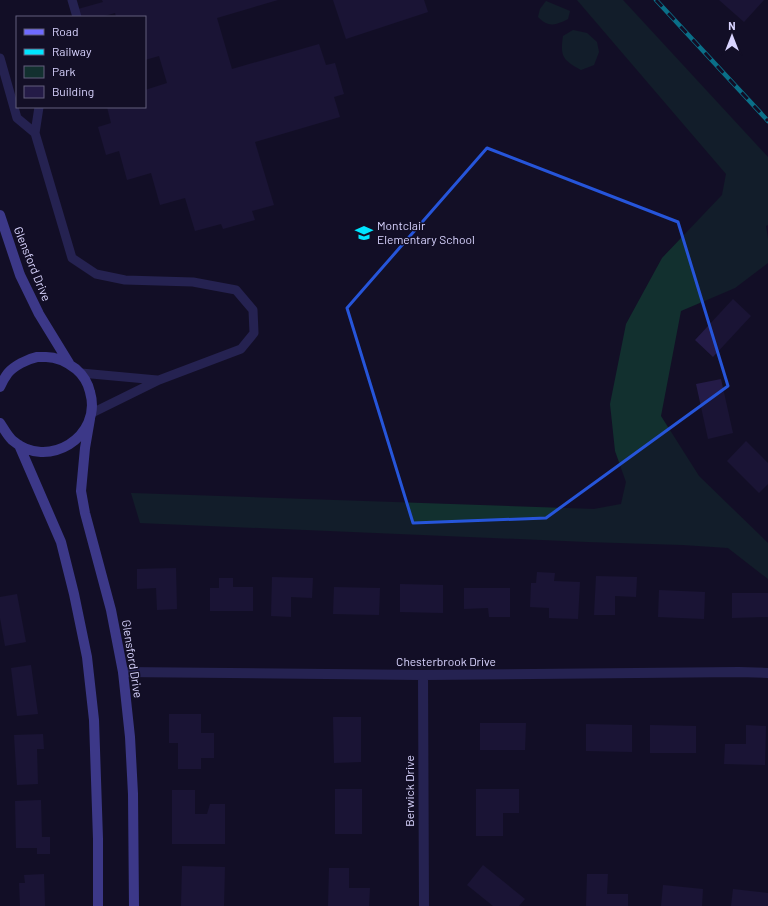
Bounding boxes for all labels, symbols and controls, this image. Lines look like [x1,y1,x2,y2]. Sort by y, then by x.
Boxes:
legend [16,16,146,108]
north arrow [712,16,752,56]
text: N [728,19,736,32]
text: Road [52,24,79,38]
text: Railway [52,44,92,58]
text: Park [52,64,76,78]
text: Building [52,84,94,98]
place label: Montclair Elementary School [377,218,475,246]
school or university icon: Montclair Elementary School [354,223,374,243]
street label: Glensford Drive [12,224,54,303]
street label: Glensford Drive [120,619,146,699]
street label: Chesterbrook Drive [396,654,496,668]
street label: Berwick Drive [402,755,416,827]

